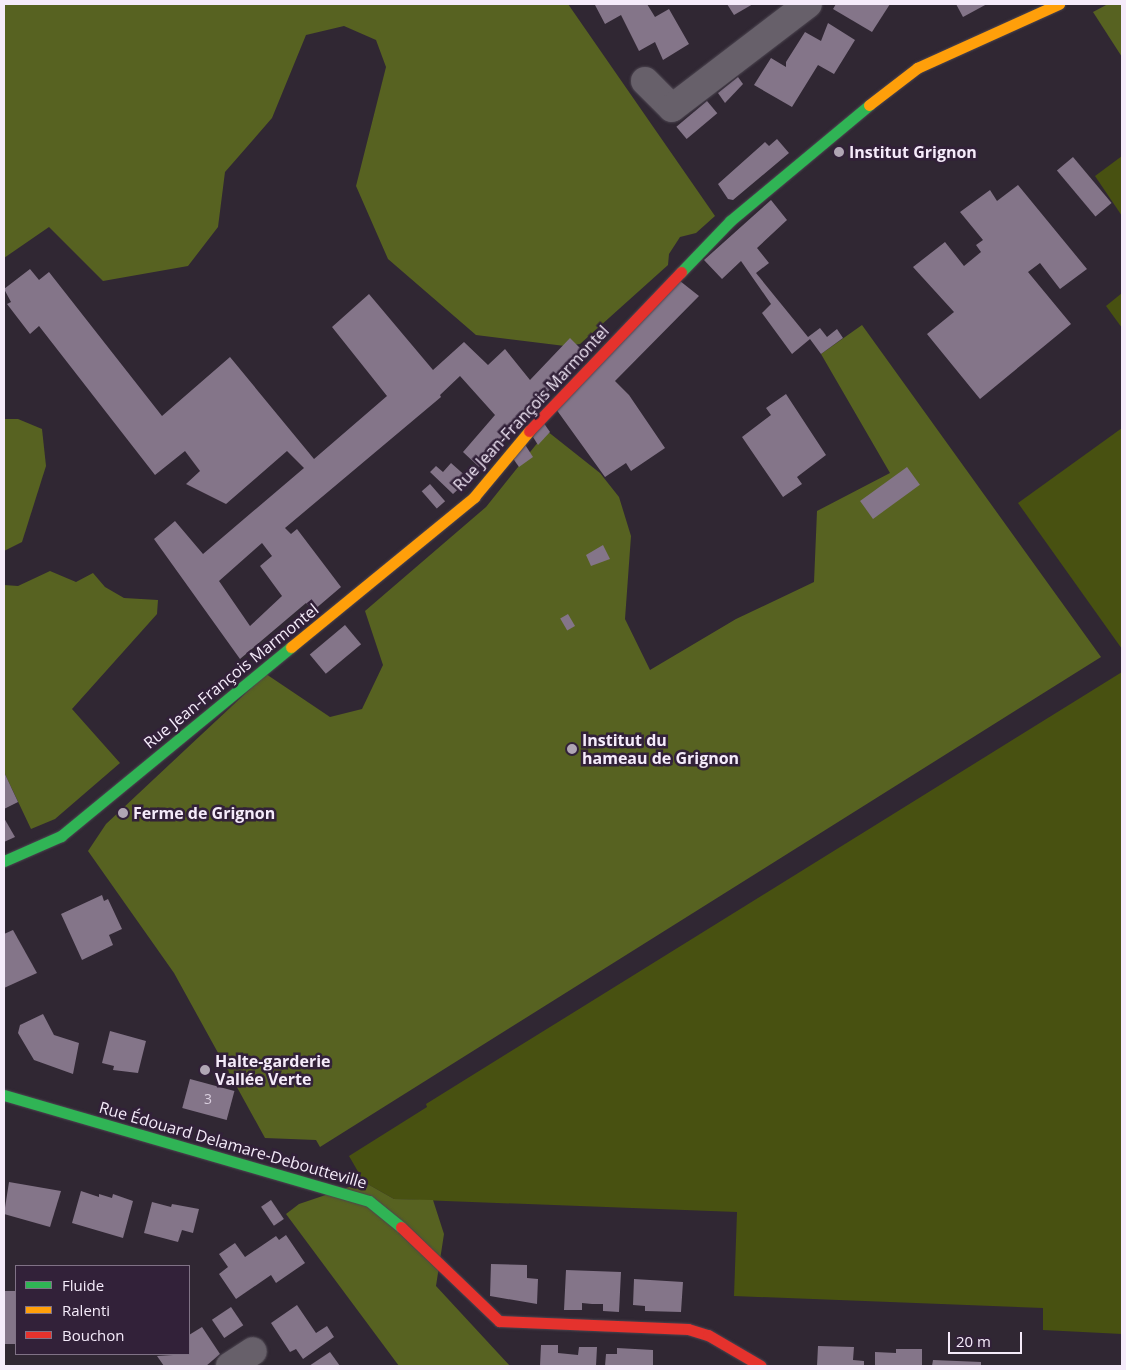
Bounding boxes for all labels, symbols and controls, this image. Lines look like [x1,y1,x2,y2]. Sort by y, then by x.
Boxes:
place label: Institut Grignon [849,142,977,162]
marker: Institut Grignon [833,146,845,158]
street label: Rue Jean-François Marmontel [449,321,613,495]
street label: Rue Jean-François Marmontel [140,600,322,752]
place label: Institut du hameau de Grignon [582,730,739,768]
marker: Institut du hameau de Grignon [566,743,578,755]
place label: Ferme de Grignon [133,803,275,823]
marker: Ferme de Grignon [117,807,129,819]
place label: Halte-garderie Vallée Verte [215,1051,330,1089]
marker: Halte-garderie Vallée Verte [199,1064,211,1076]
house number: 3 [204,1091,212,1107]
street label: Rue Édouard Delamare-Deboutteville [97,1098,369,1192]
legend [15,1265,190,1355]
text: Fluide [62,1275,104,1295]
text: Ralenti [62,1300,110,1320]
scale bar [951,1322,1025,1354]
text: Bouchon [62,1325,125,1345]
text: 20 m [956,1331,991,1351]

